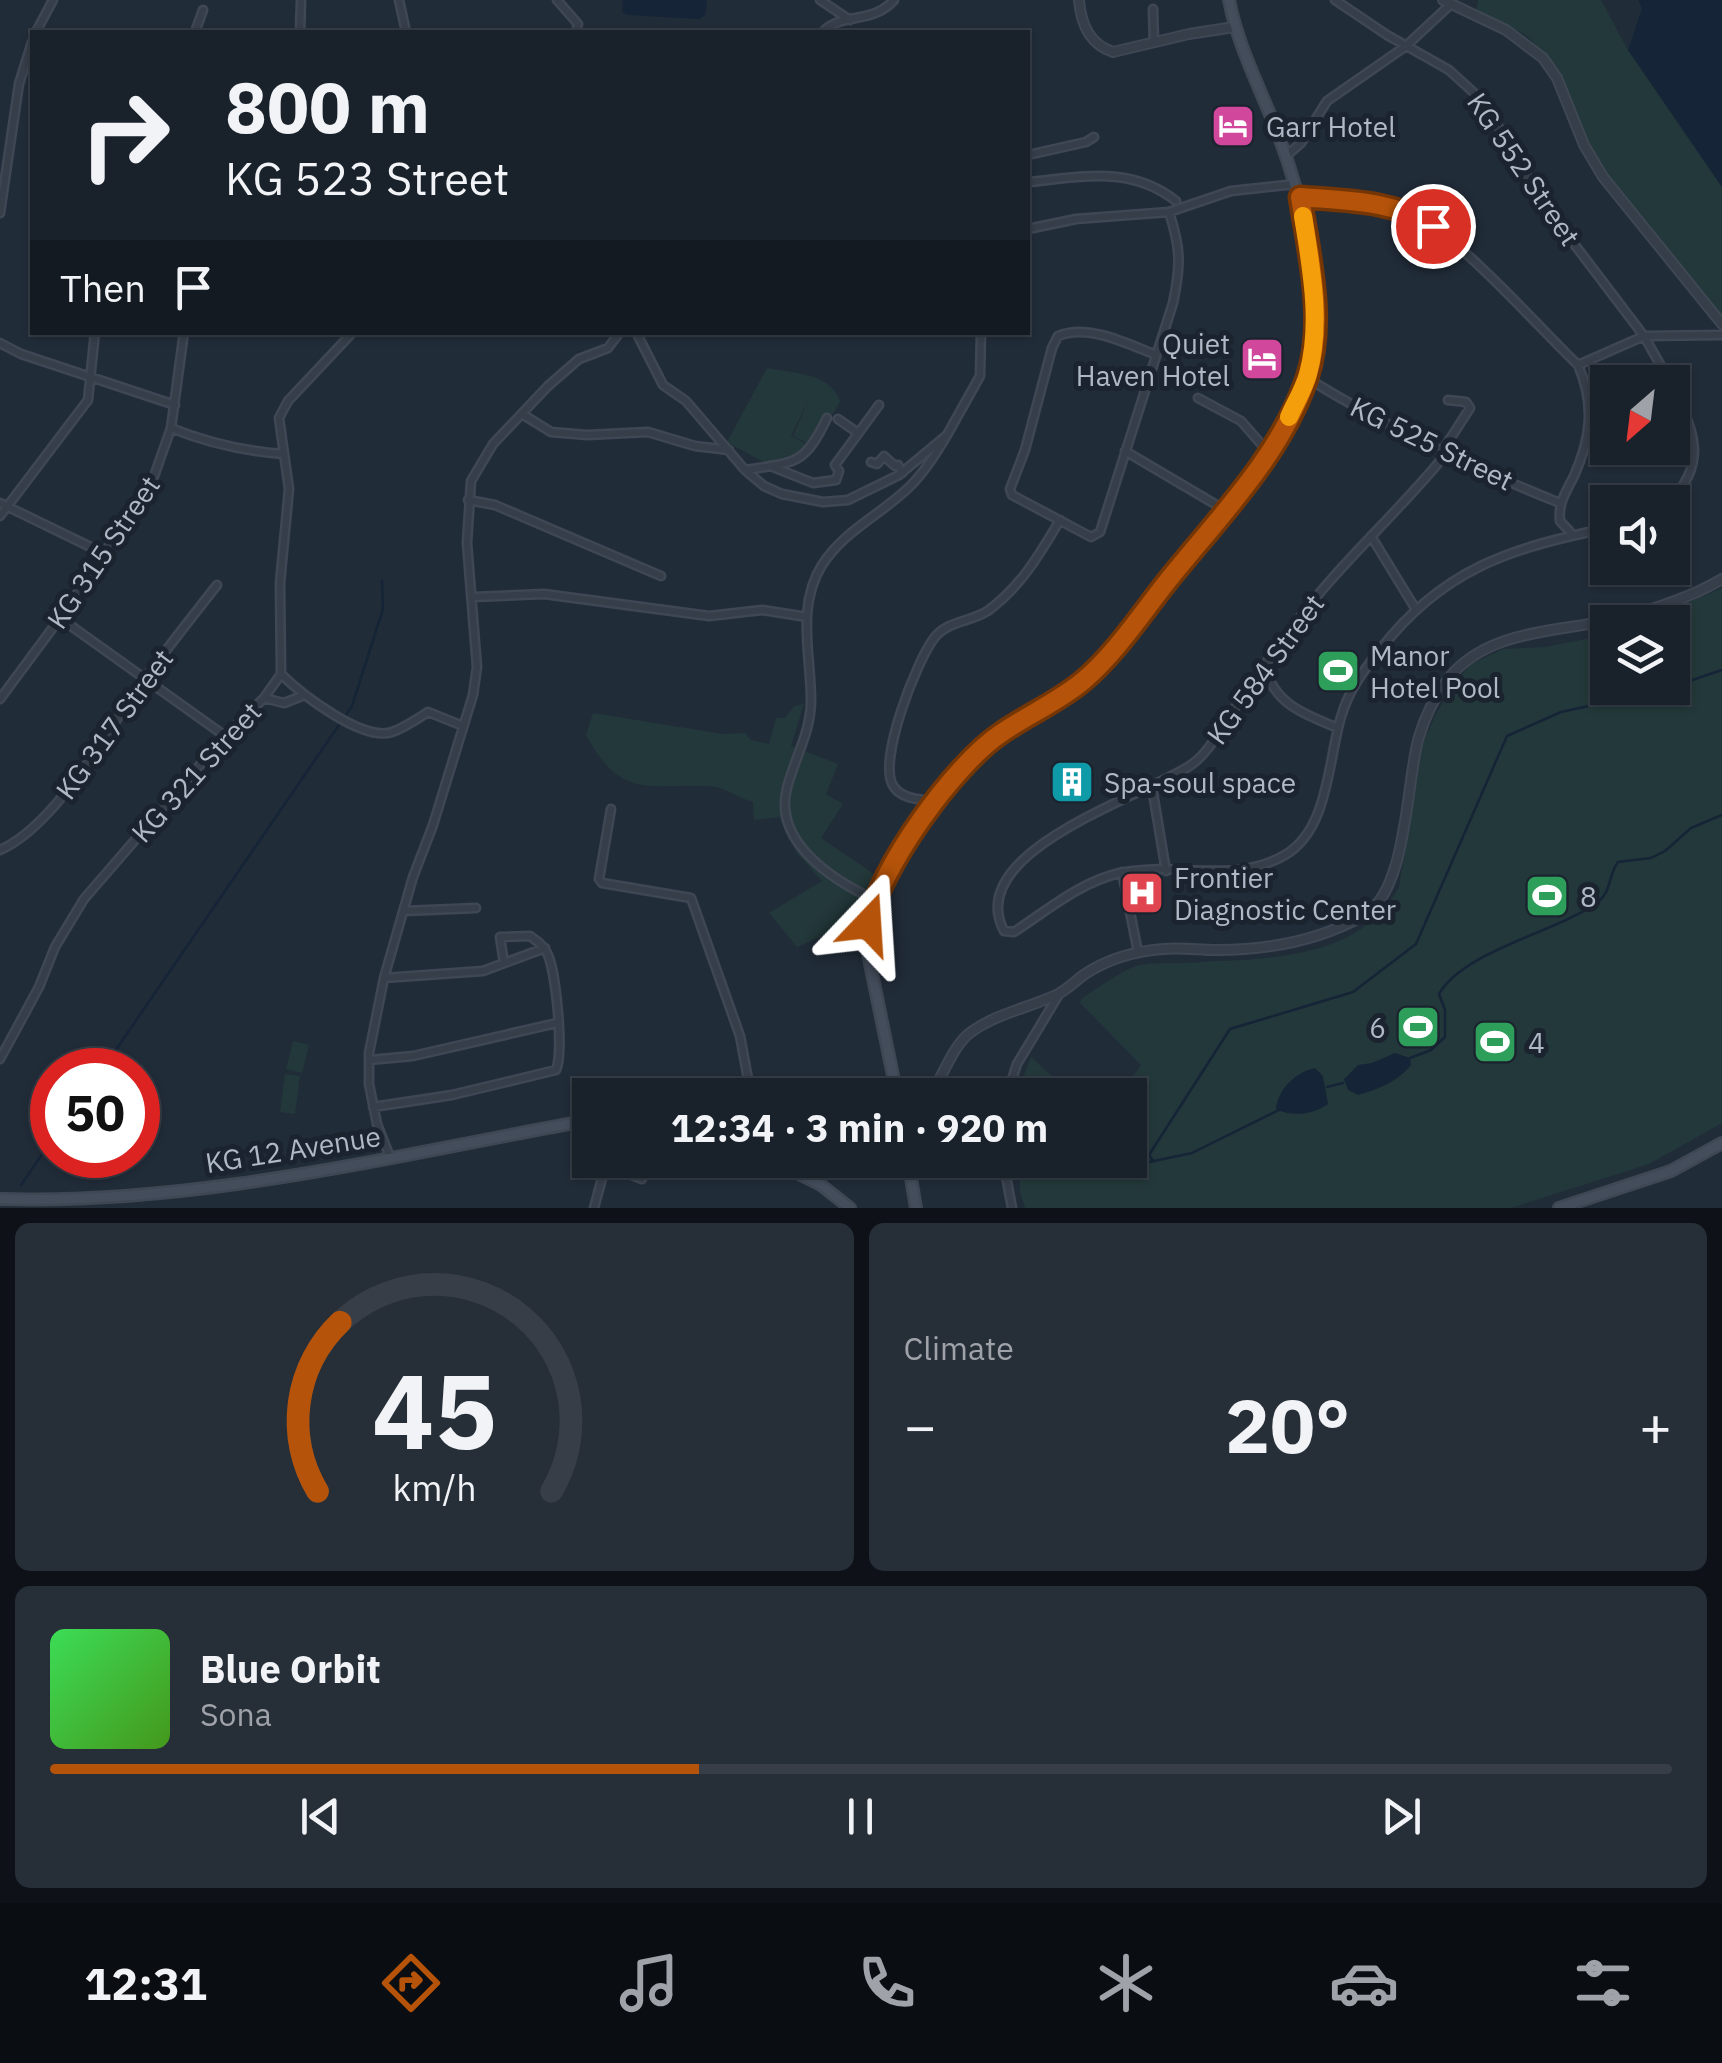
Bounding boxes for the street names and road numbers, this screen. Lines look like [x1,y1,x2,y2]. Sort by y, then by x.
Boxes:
street label: KG 552 Street [1459,85,1589,253]
street label: KG 525 Street [1344,388,1520,498]
street label: KG 315 Street [38,468,168,636]
street label: KG 584 Street [1198,587,1332,751]
street label: KG 317 Street [47,642,181,806]
street label: KG 321 Street [123,694,269,850]
street label: KG 12 Avenue [203,1117,383,1181]

